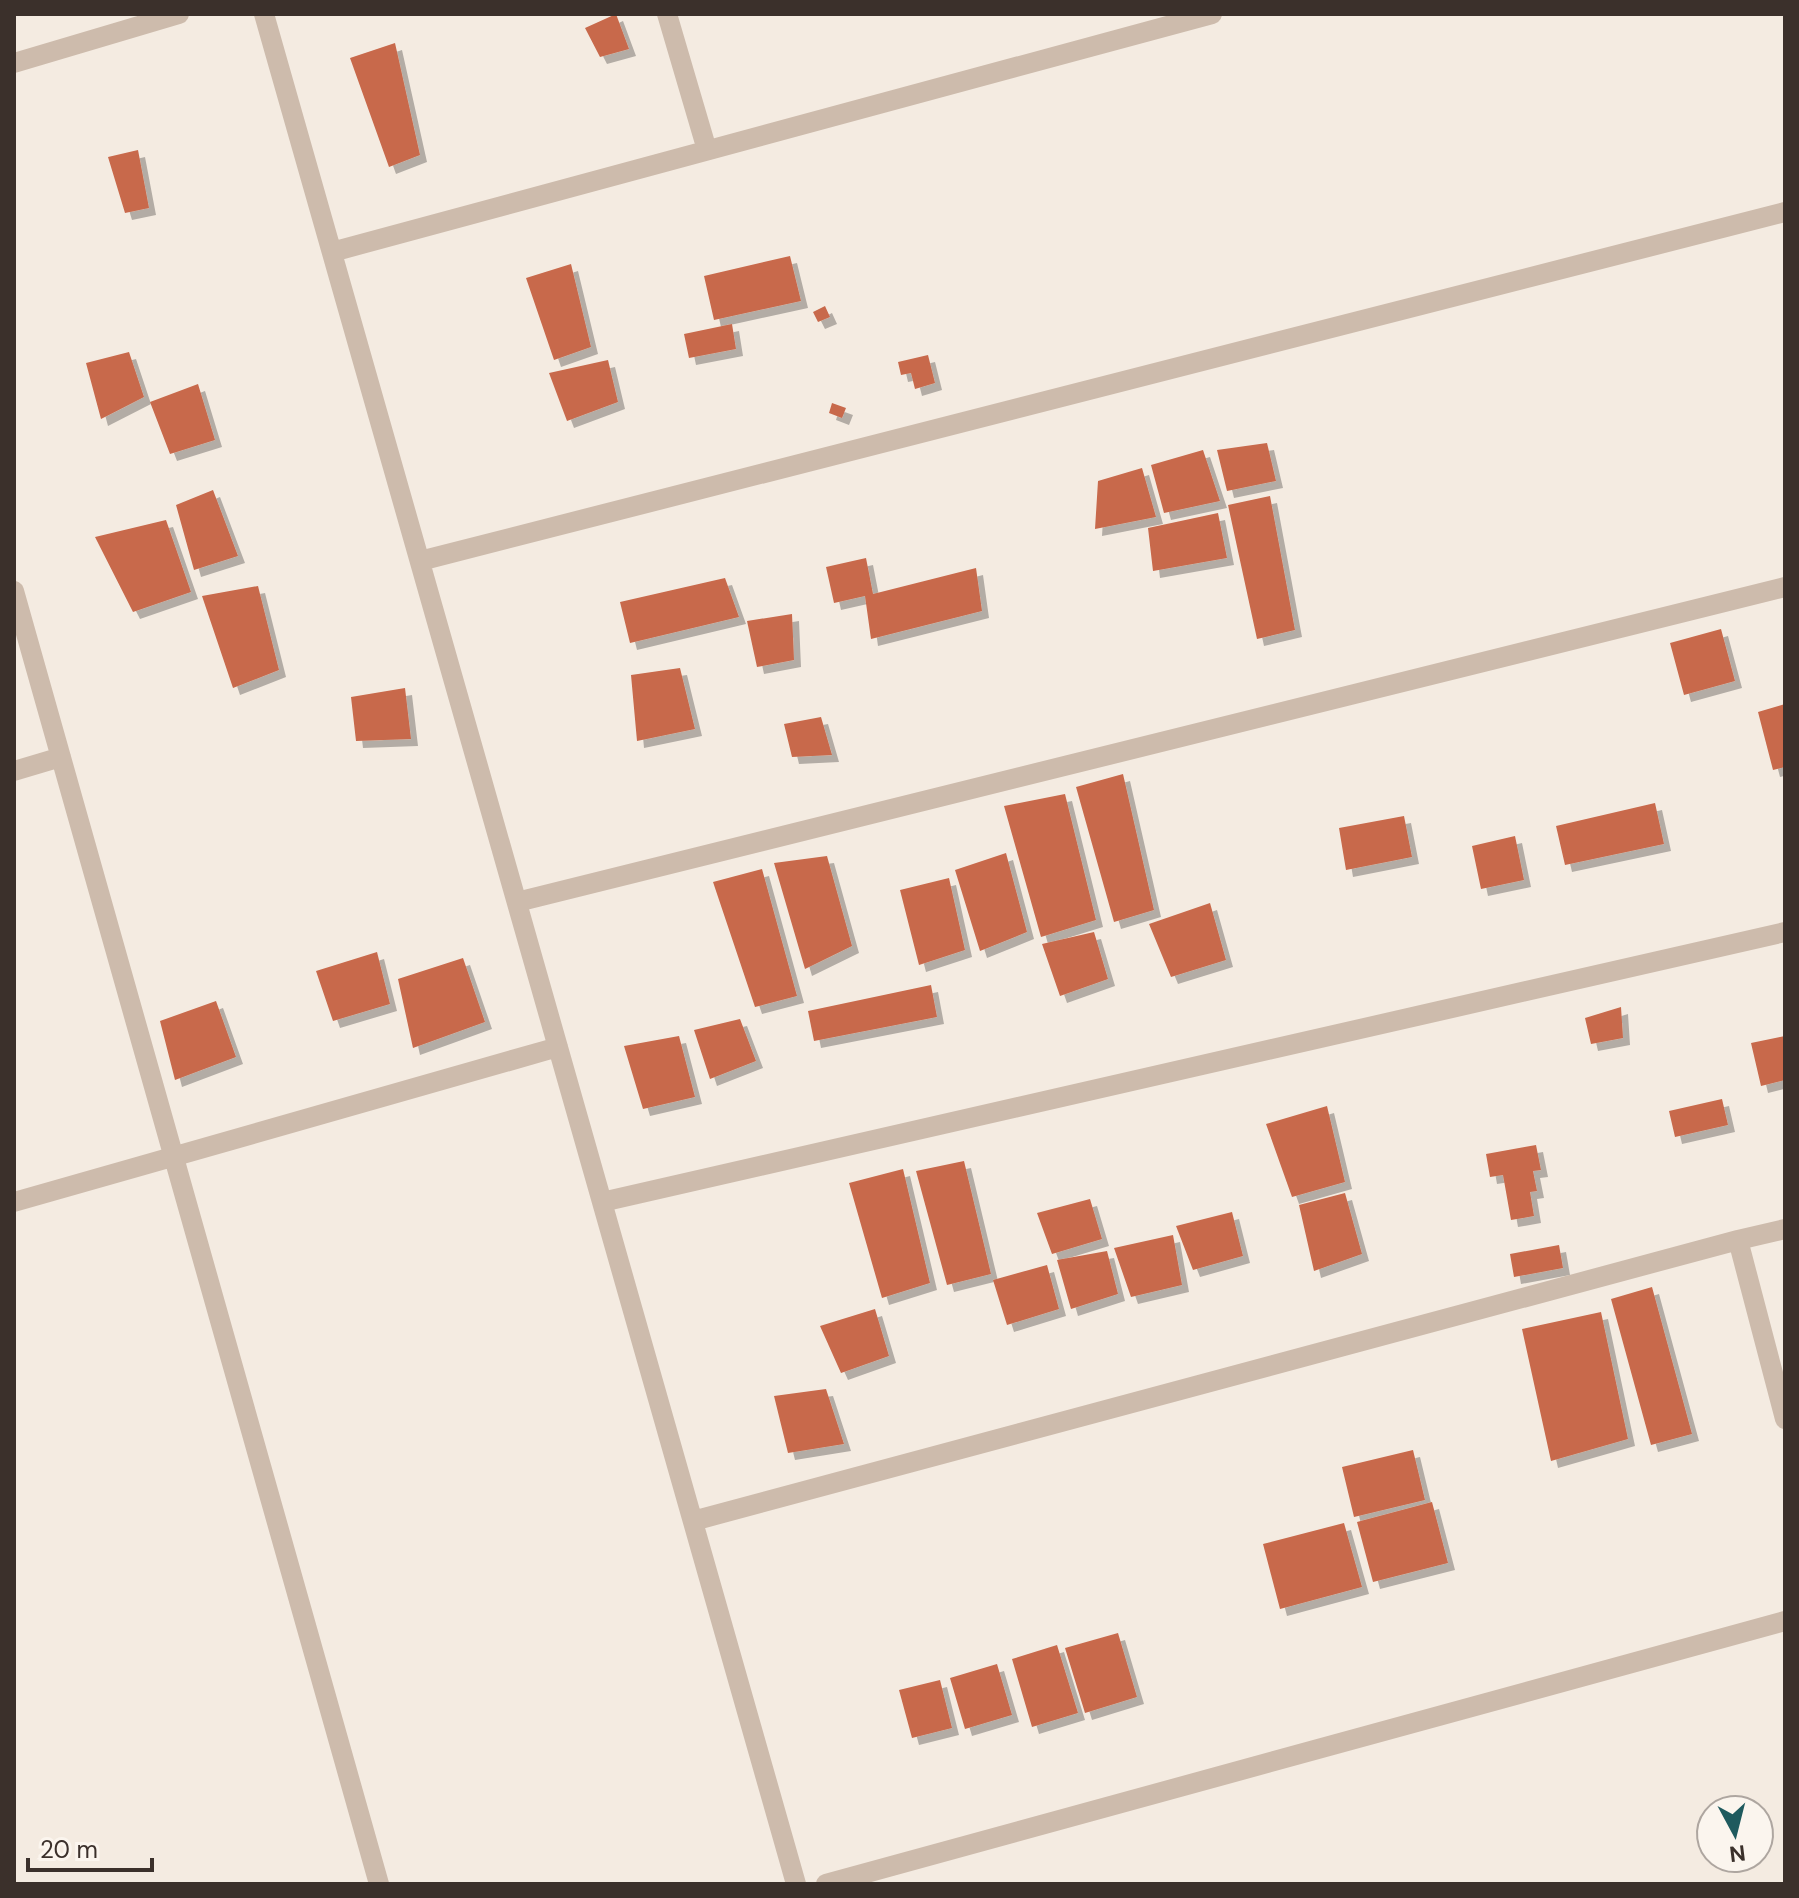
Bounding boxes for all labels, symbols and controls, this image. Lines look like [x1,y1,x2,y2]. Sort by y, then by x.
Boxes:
north arrow [1695,1794,1775,1874]
scale bar [28,1822,152,1872]
text: 20 m [40,1834,98,1865]
text: N [1728,1838,1747,1869]

